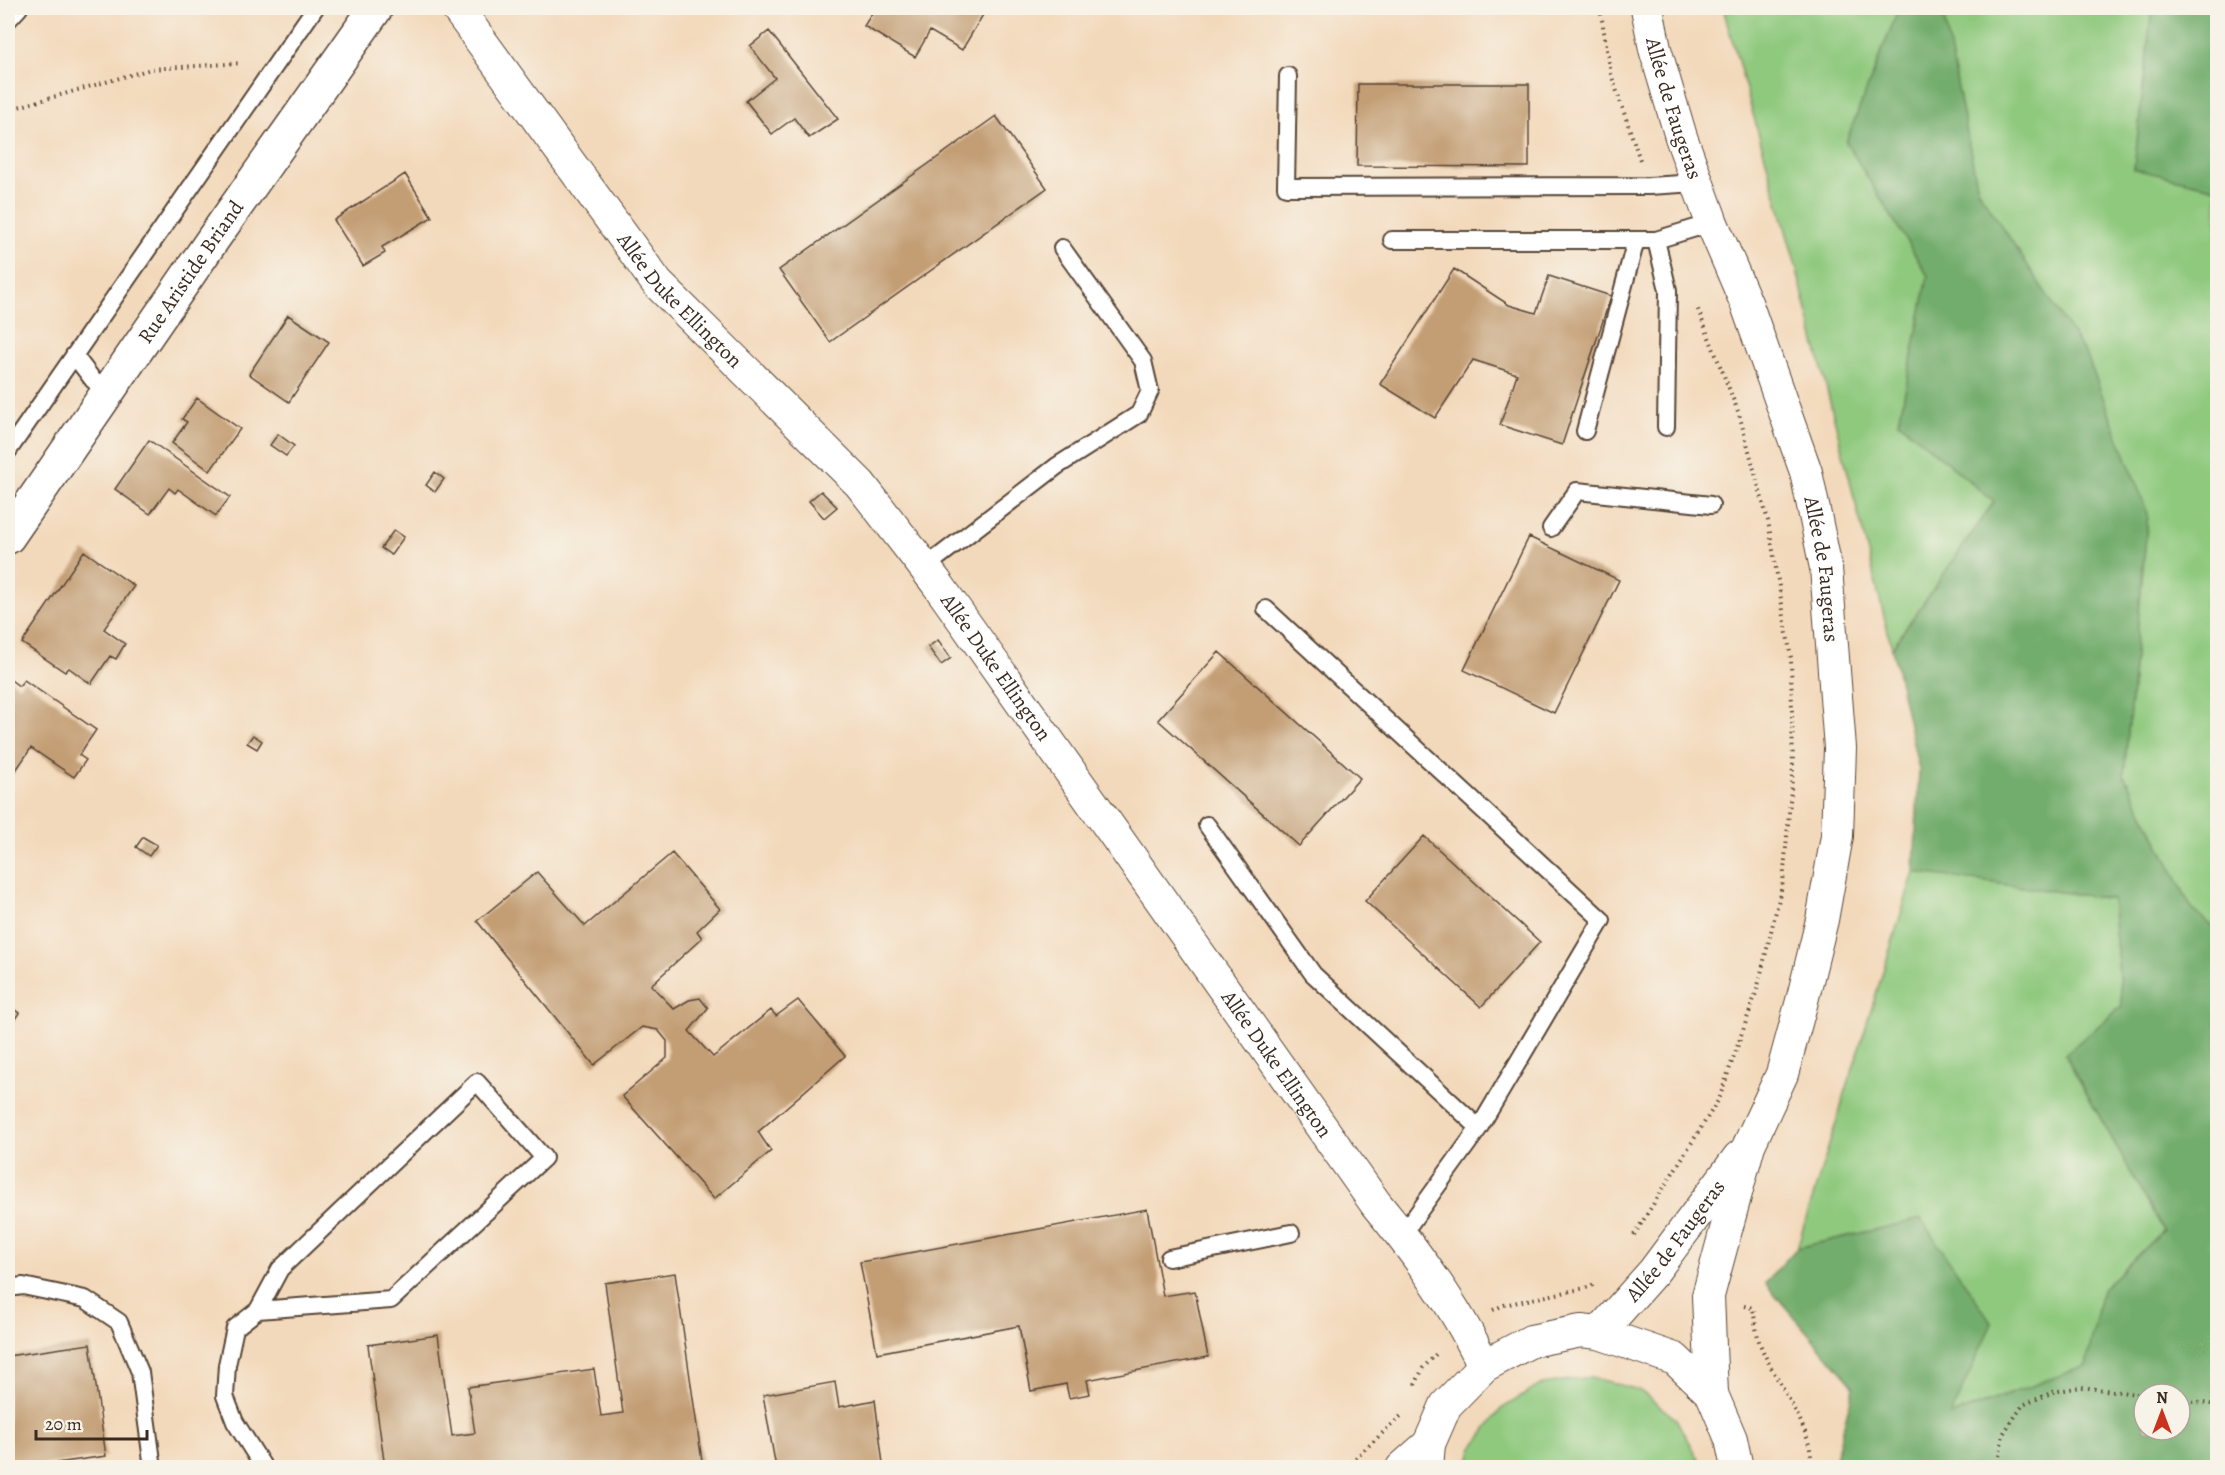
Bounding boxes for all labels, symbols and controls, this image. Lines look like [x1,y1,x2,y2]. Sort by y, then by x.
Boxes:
street label: Allée de Faugeras [1639,34,1709,183]
street label: Rue Aristide Briand [131,194,250,349]
street label: Allée Duke Ellington [610,226,749,374]
street label: Allée de Faugeras [1797,493,1846,643]
street label: Allée Duke Ellington [934,587,1058,746]
street label: Allée Duke Ellington [1215,984,1339,1143]
street label: Allée de Faugeras [1619,1174,1731,1308]
north arrow [2132,1382,2192,1442]
text: N [2156,1387,2168,1409]
scale bar [36,1403,147,1441]
text: 20 m [45,1412,82,1436]

